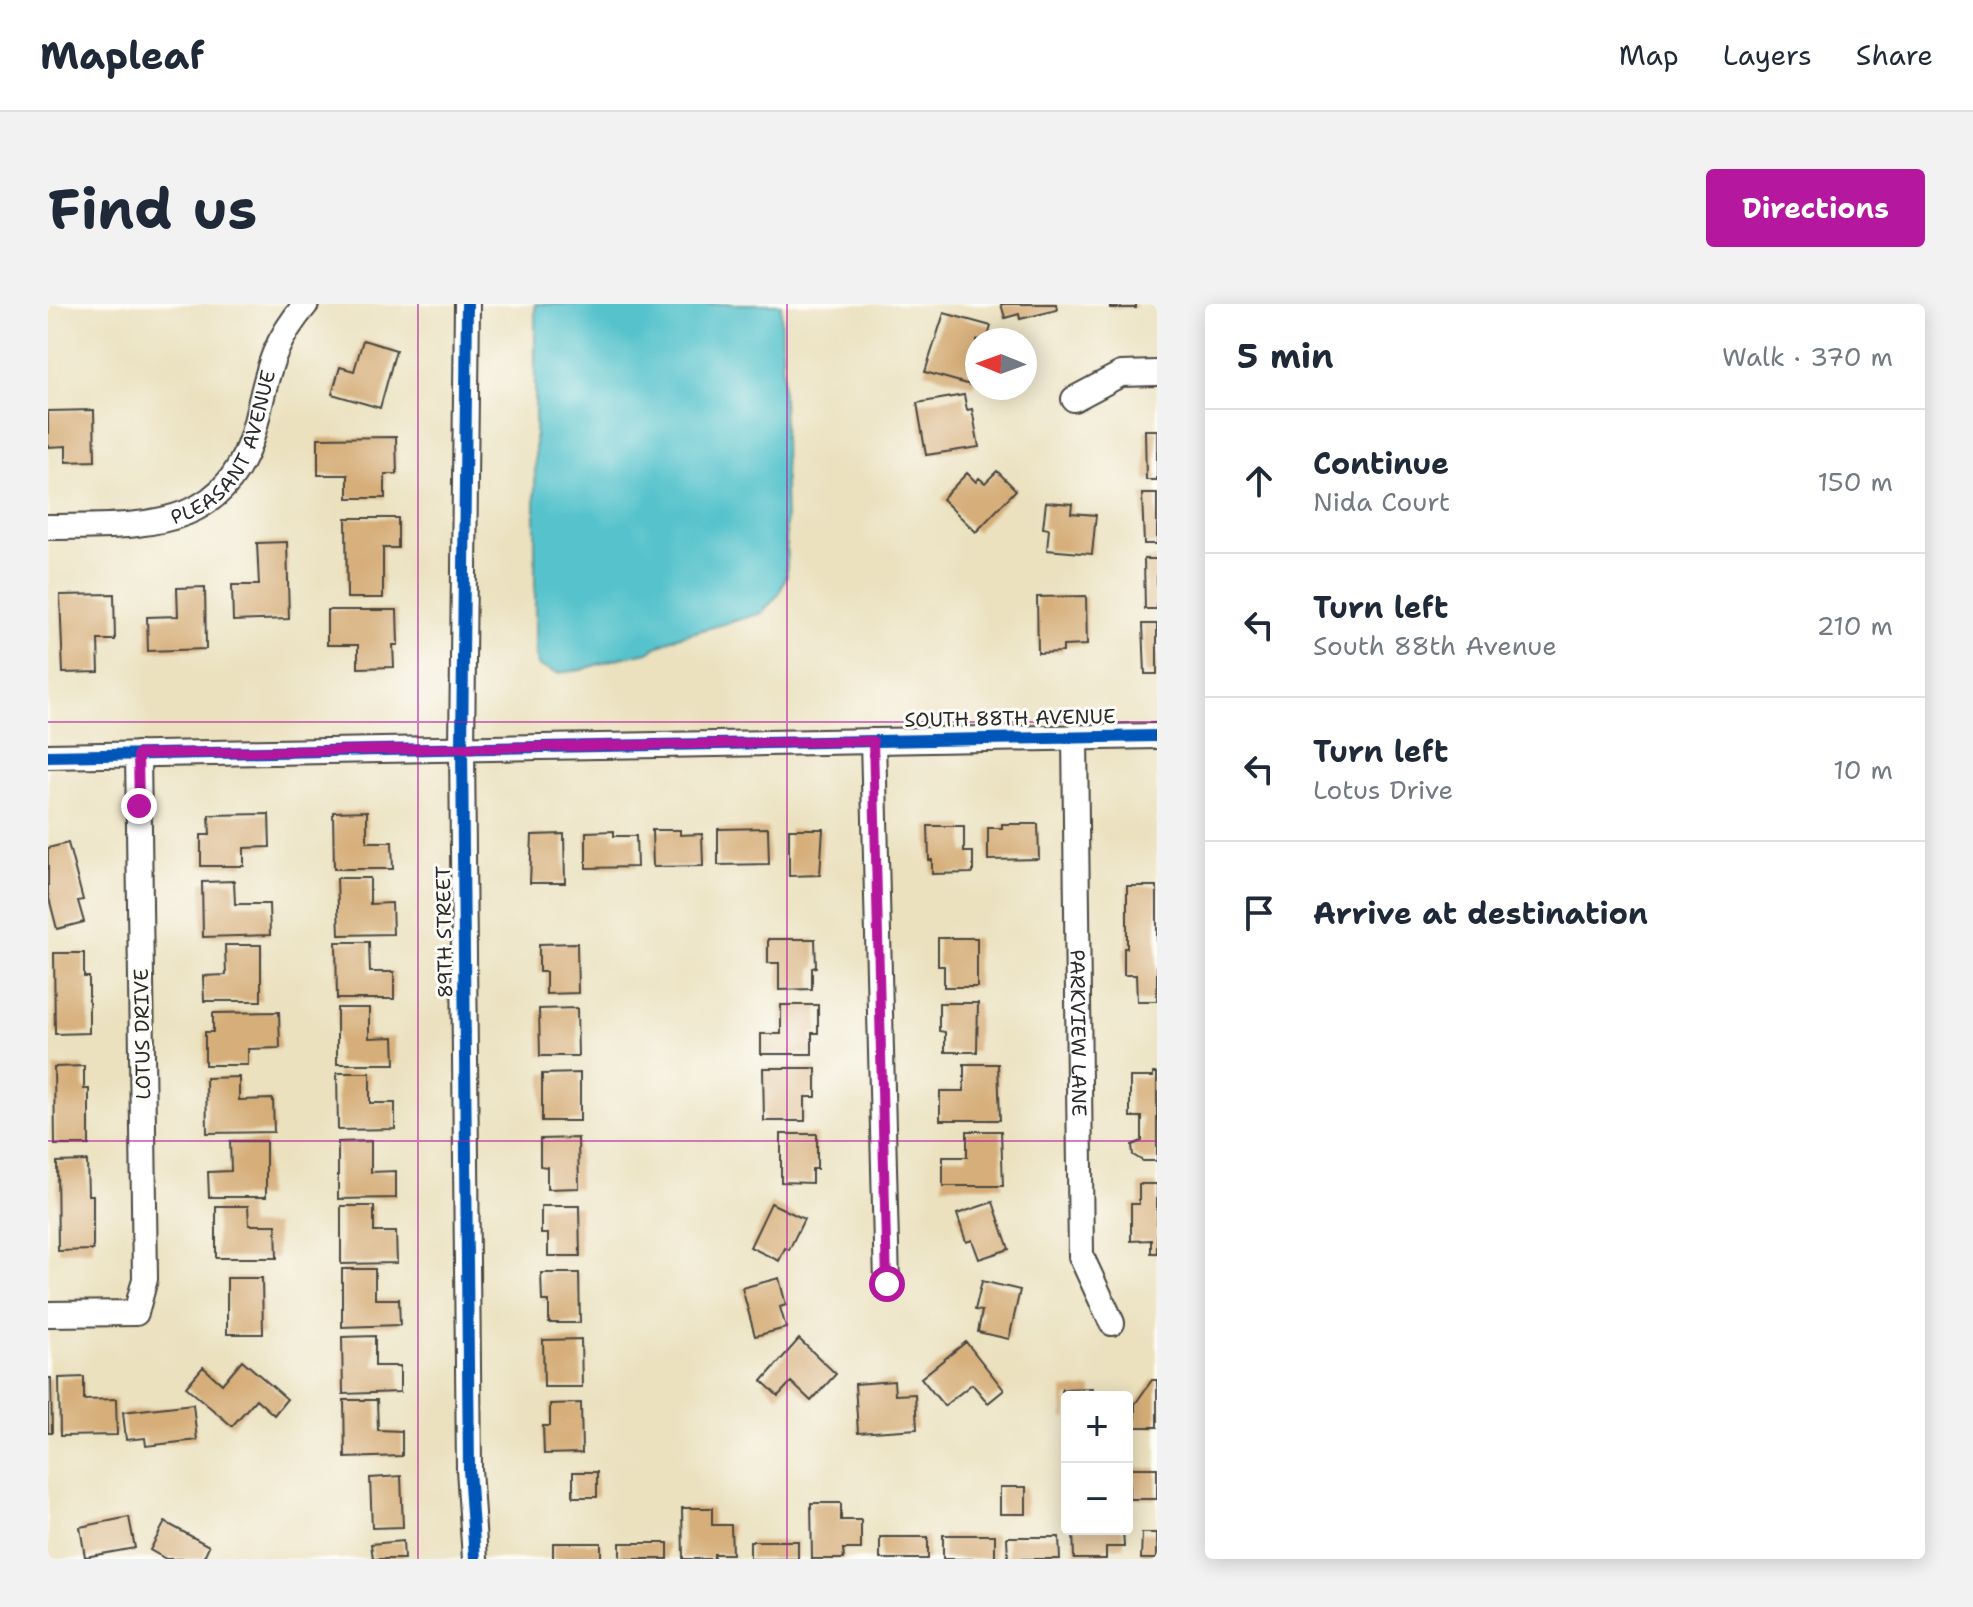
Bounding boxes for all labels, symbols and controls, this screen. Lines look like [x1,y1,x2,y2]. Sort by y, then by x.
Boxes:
text: Mapleaf [40,30,205,81]
text: Map [1619,36,1679,74]
text: Layers [1723,36,1812,74]
text: Share [1856,36,1933,74]
button: Directions [1706,169,1925,247]
text: Find us [48,171,257,246]
north arrow [965,328,1037,400]
text: 5 min [1237,333,1334,379]
text: Walk · 370 m [1722,339,1893,374]
street label: PLEASANT AVENUE [167,367,281,530]
text: Continue [1313,443,1449,484]
icon: ahead [1237,459,1281,503]
text: 150 m [1817,464,1893,499]
text: Nida Court [1313,484,1450,519]
text: Turn left [1313,587,1448,628]
icon: left [1237,603,1281,647]
text: 210 m [1816,608,1893,643]
text: South 88th Avenue [1313,628,1557,663]
street label: SOUTH 88TH AVENUE [904,703,1116,733]
text: Turn left [1313,731,1448,772]
icon: left [1237,747,1281,791]
text: 10 m [1833,752,1893,787]
text: Lotus Drive [1313,772,1453,807]
route end [121,788,157,824]
street label: 89TH STREET [430,866,458,998]
icon: arrive [1237,891,1281,935]
text: Arrive at destination [1313,893,1648,934]
street label: PARKVIEW LANE [1064,949,1092,1117]
street label: LOTUS DRIVE [128,968,156,1100]
route start [869,1266,905,1302]
map controls [1061,1391,1133,1535]
button: + [1061,1391,1133,1463]
button: − [1061,1463,1133,1535]

